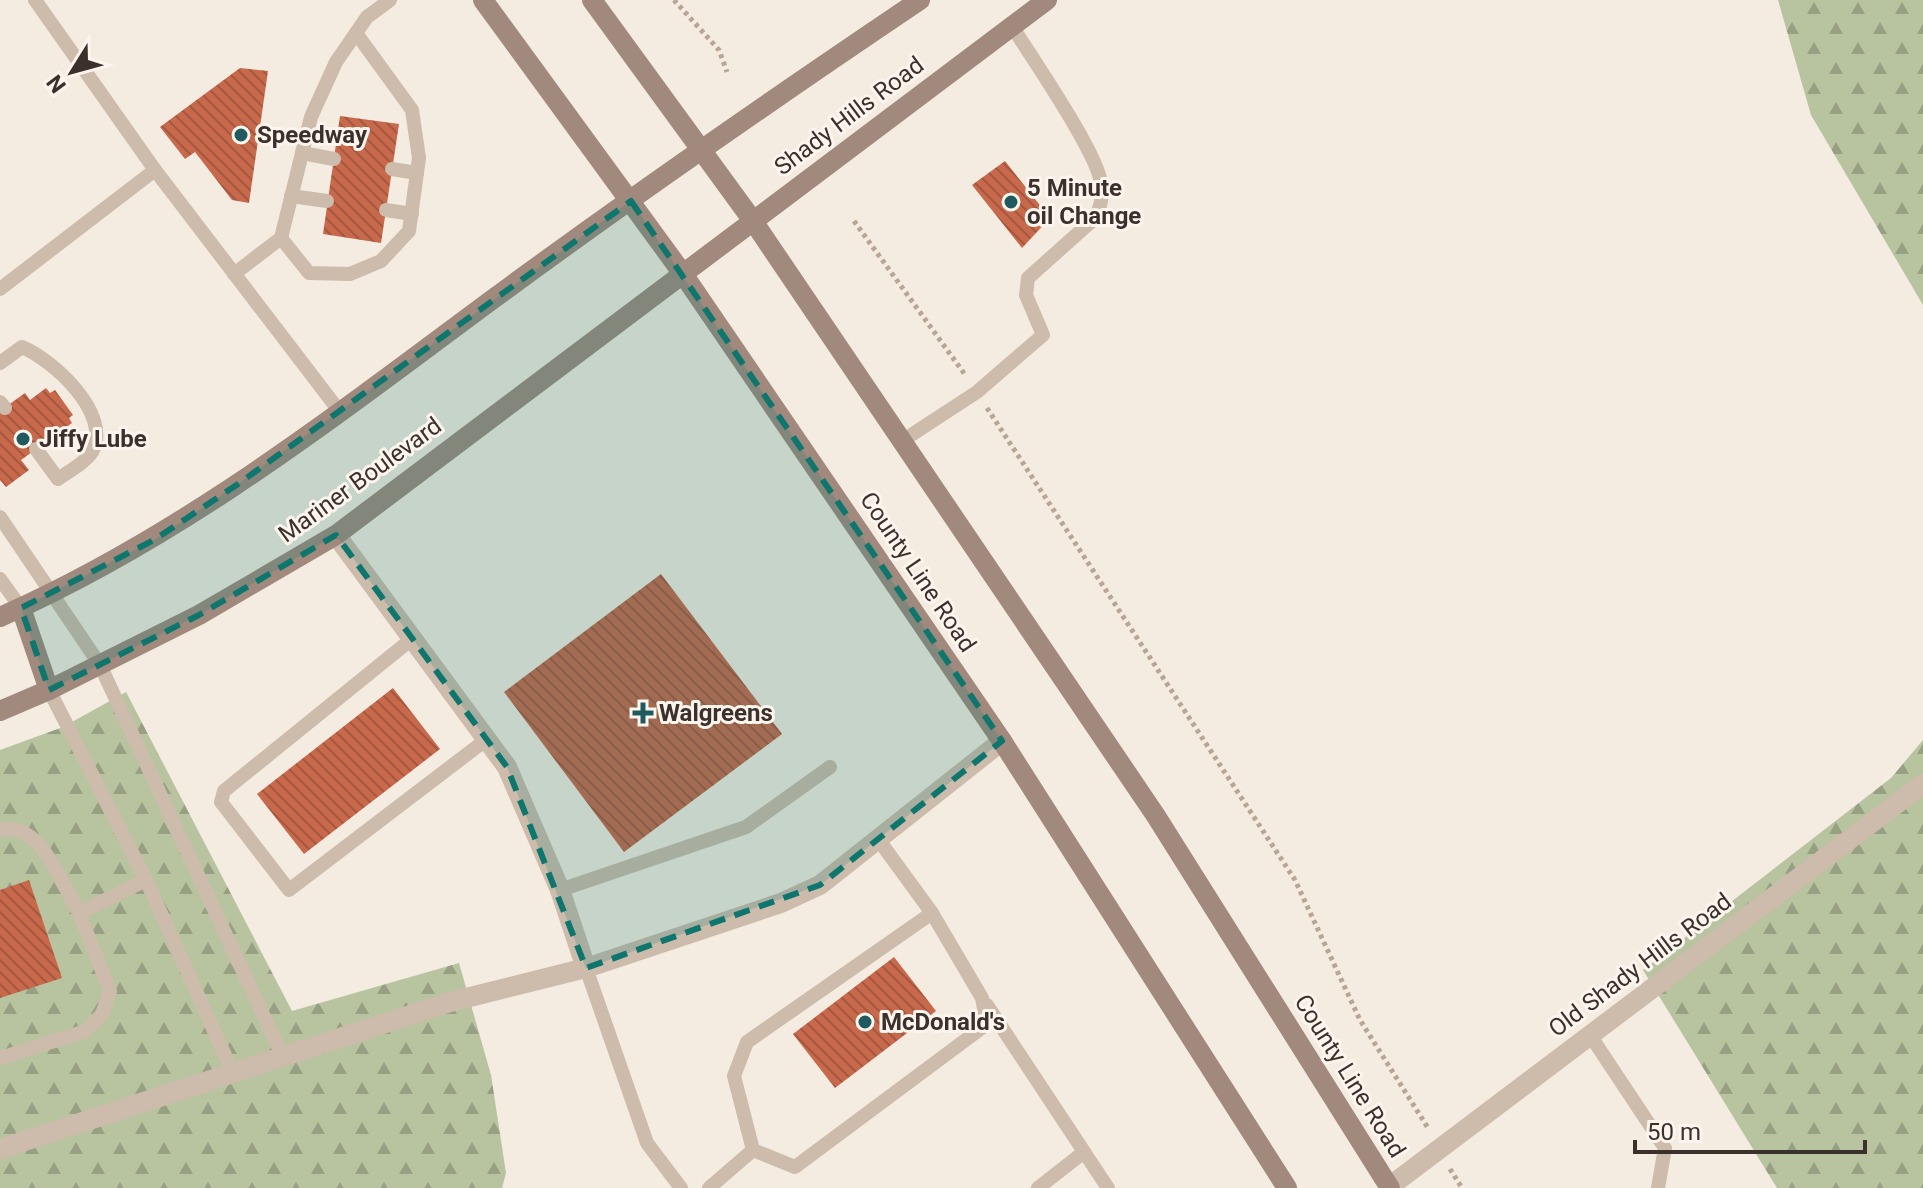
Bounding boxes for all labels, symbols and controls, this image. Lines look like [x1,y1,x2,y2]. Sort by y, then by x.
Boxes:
north arrow [32,32,112,112]
street label: Shady Hills Road [769,51,929,181]
text: N [42,70,71,97]
place label: Speedway [257,121,368,149]
marker: Speedway [232,126,250,144]
place label: 5 Minute oil Change [1027,174,1141,230]
marker: 5 Minute oil Change [1002,193,1020,211]
street label: Mariner Boulevard [273,412,447,548]
place label: Jiffy Lube [39,425,147,453]
marker: Jiffy Lube [14,430,32,448]
street label: County Line Road [854,487,982,657]
place label: Walgreens [659,699,773,727]
marker: Walgreens [634,704,652,722]
street label: Old Shady Hills Road [1543,887,1737,1043]
street label: County Line Road [1289,989,1411,1163]
place label: McDonald's [881,1008,1005,1036]
marker: McDonald's [856,1013,874,1031]
scale bar [1635,1104,1865,1154]
text: 50 m [1647,1118,1701,1146]

